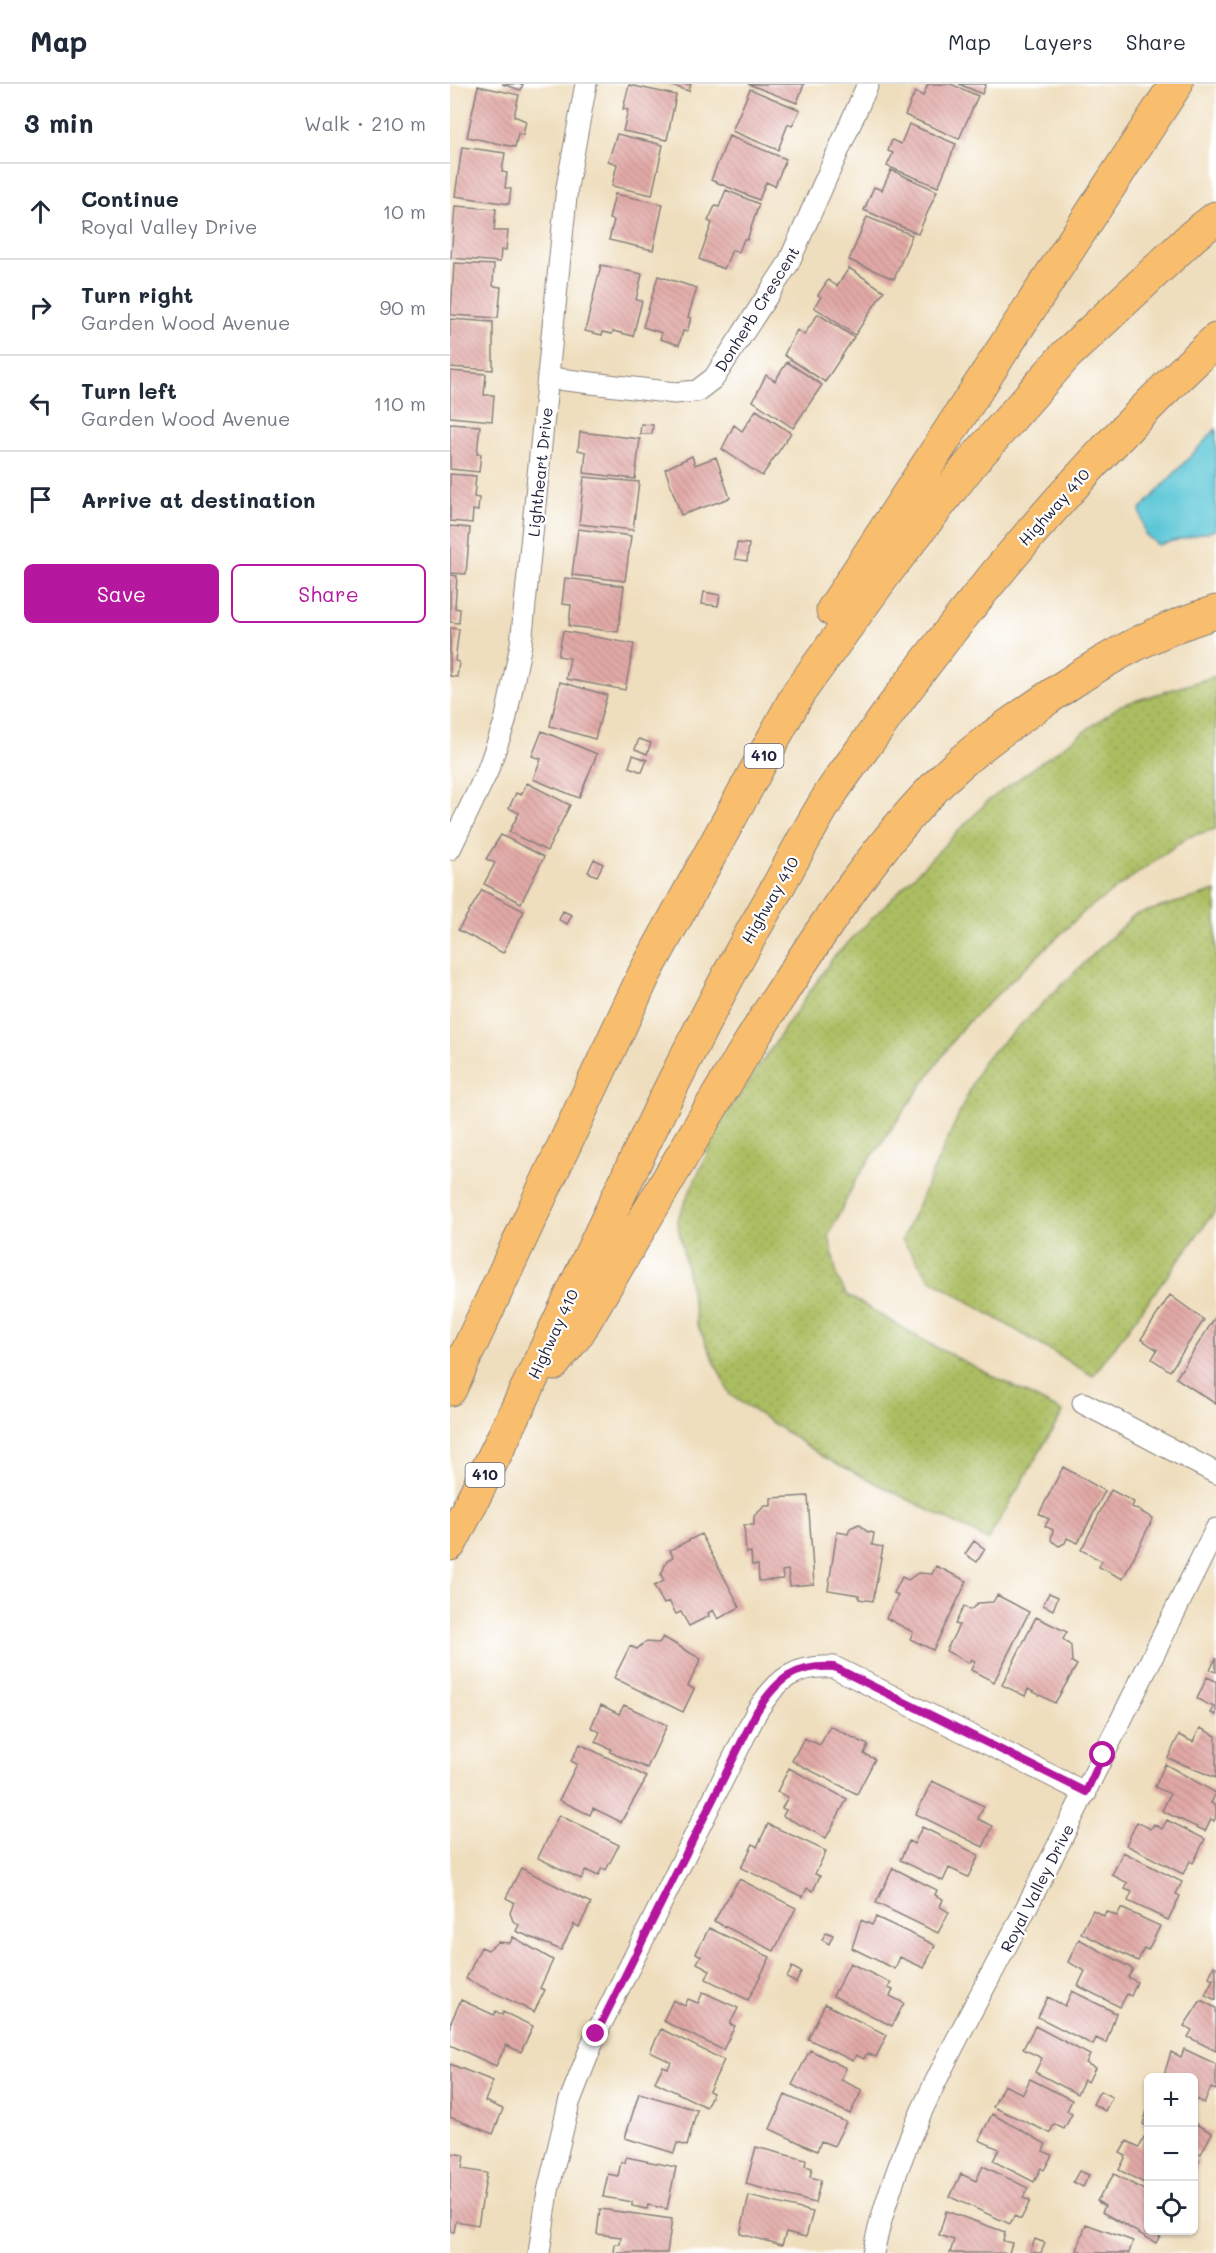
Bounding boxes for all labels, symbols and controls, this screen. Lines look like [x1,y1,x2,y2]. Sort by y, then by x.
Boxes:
text: Map [30,23,87,59]
text: Map [948,28,991,55]
text: Layers [1024,28,1093,55]
text: Share [1126,28,1186,55]
text: 3 min [24,106,93,140]
text: Walk · 210 m [304,110,426,136]
text: Continue [81,184,179,213]
icon: ahead [24,195,57,228]
text: 10 m [382,198,426,224]
text: Royal Valley Drive [81,213,257,239]
street label: Donherb Crescent [710,242,804,375]
text: Turn right [81,280,193,309]
icon: right [24,291,57,324]
text: 90 m [380,294,426,320]
text: Garden Wood Avenue [81,309,290,335]
text: Turn left [81,376,177,405]
icon: left [24,387,57,420]
text: 110 m [373,390,426,416]
text: Garden Wood Avenue [81,405,290,431]
street label: Lightheart Drive [522,406,557,538]
street label: Highway 410 [1013,464,1094,550]
icon: arrive [24,483,57,516]
text: Arrive at destination [81,485,316,514]
button: Save [24,564,219,623]
button: Share [231,564,426,623]
road number: 410 [744,744,784,768]
street label: Highway 410 [736,852,803,947]
street label: Highway 410 [523,1285,583,1382]
road number: 410 [465,1463,504,1487]
route start [1089,1741,1115,1767]
street label: Royal Valley Drive [995,1820,1078,1955]
route end [582,2020,608,2046]
map controls [1144,2073,1198,2235]
button: + [1144,2073,1198,2127]
button: − [1144,2127,1198,2181]
button: locate [1144,2181,1198,2235]

